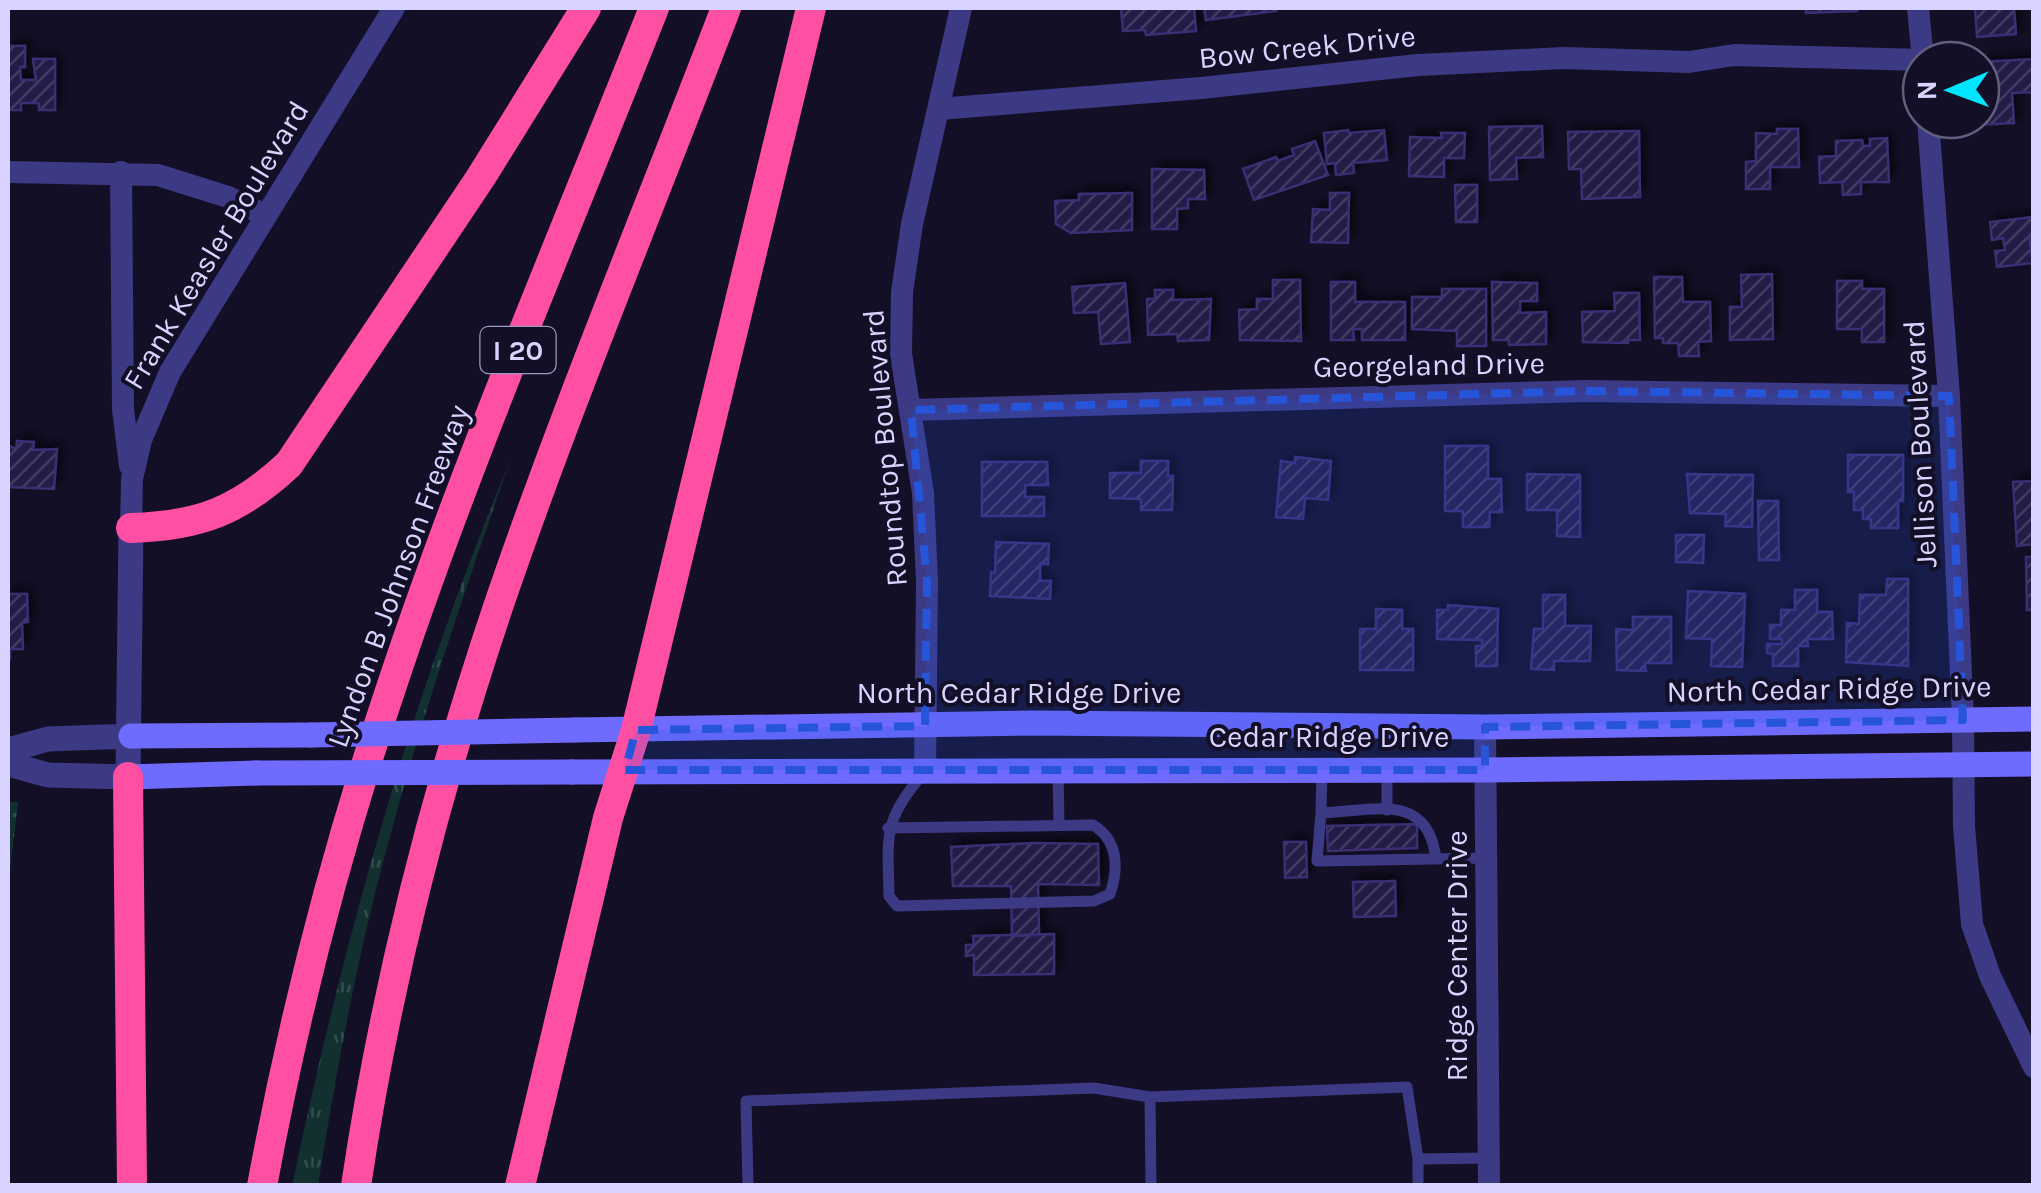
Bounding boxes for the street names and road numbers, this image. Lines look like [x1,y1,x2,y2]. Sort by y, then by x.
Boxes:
street label: Bow Creek Drive [1197,18,1417,76]
street label: Frank Keasler Boulevard [116,94,316,396]
street label: Roundtop Boulevard [855,308,915,588]
street label: Jellison Boulevard [1896,319,1944,569]
road number: I 20 [480,327,556,373]
street label: Georgeland Drive [1313,345,1545,385]
street label: Lyndon B Johnson Freeway [319,400,477,752]
street label: North Cedar Ridge Drive [1666,668,1992,710]
street label: North Cedar Ridge Drive [857,675,1181,711]
street label: Cedar Ridge Drive [1209,719,1449,755]
street label: Ridge Center Drive [1439,830,1475,1082]

